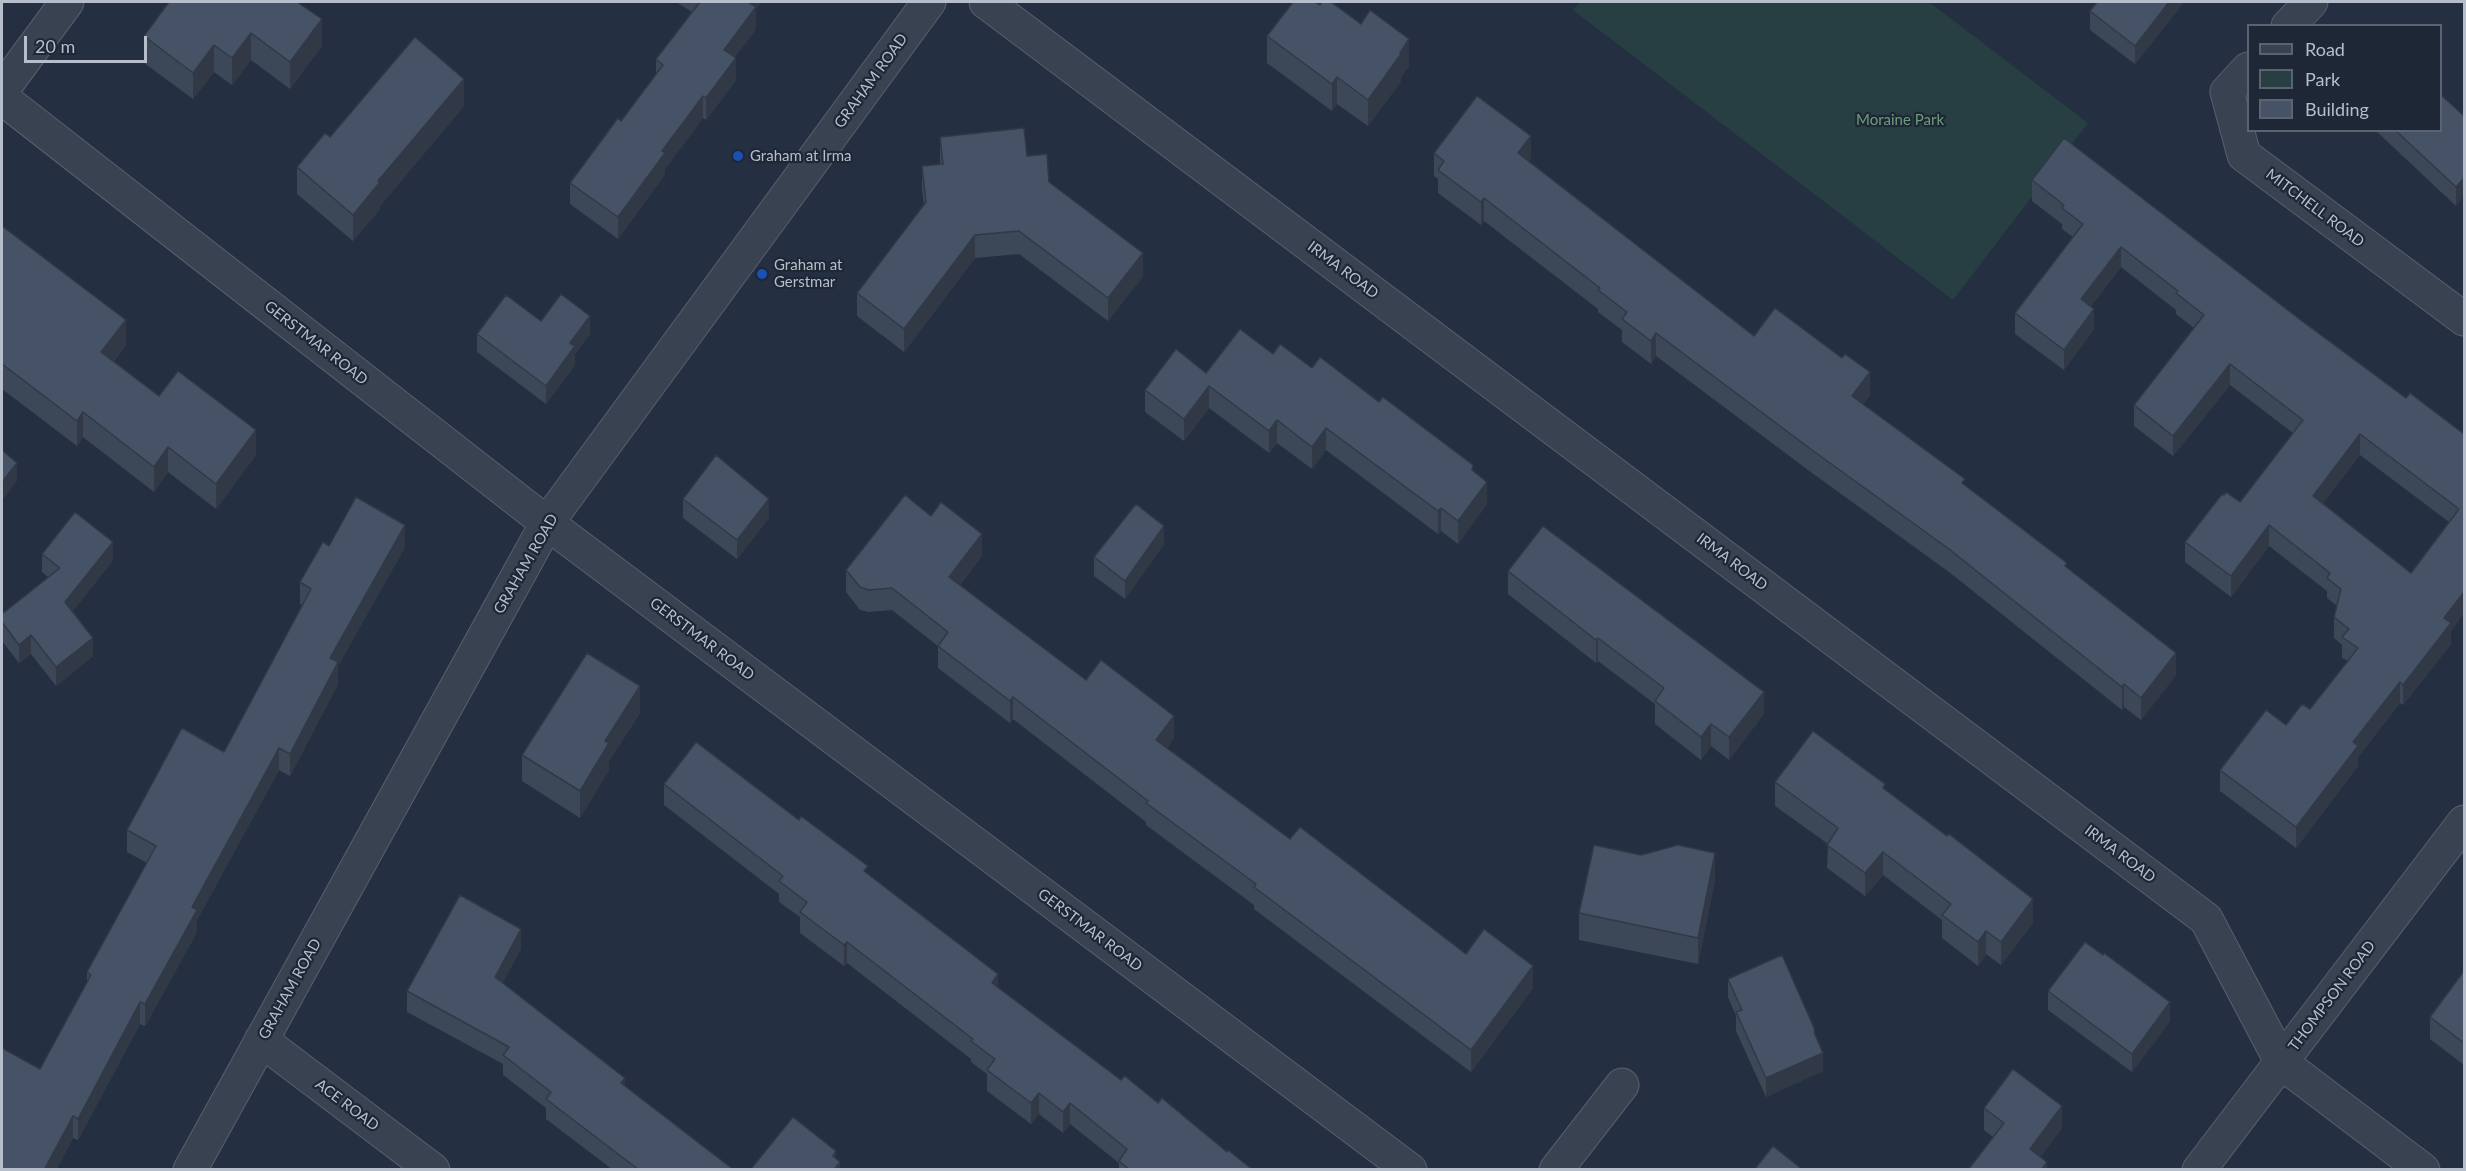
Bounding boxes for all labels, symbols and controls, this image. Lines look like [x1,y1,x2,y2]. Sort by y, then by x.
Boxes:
scale bar [27,24,150,62]
legend [2247,24,2442,132]
street label: GRAHAM ROAD [831,30,911,132]
text: 20 m [35,35,75,57]
text: Road [2305,38,2345,60]
text: Park [2305,68,2340,90]
text: Building [2305,98,2369,120]
park label: Moraine Park [1856,111,1944,129]
place label: Graham at Irma [750,147,852,165]
marker: Graham at Irma [731,149,745,163]
street label: MITCHELL ROAD [2262,165,2368,251]
street label: IRMA ROAD [1304,238,1382,302]
place label: Graham at Gerstmar [774,256,842,291]
marker: Graham at Gerstmar [755,267,769,281]
street label: GERSTMAR ROAD [261,297,371,389]
street label: GRAHAM ROAD [490,511,562,617]
street label: IRMA ROAD [1693,530,1771,594]
street label: GERSTMAR ROAD [646,594,758,684]
street label: IRMA ROAD [2081,822,2159,886]
street label: GERSTMAR ROAD [1034,885,1146,975]
street label: GRAHAM ROAD [255,935,325,1043]
street label: THOMPSON ROAD [2285,937,2379,1055]
street label: ACE ROAD [312,1075,382,1135]

